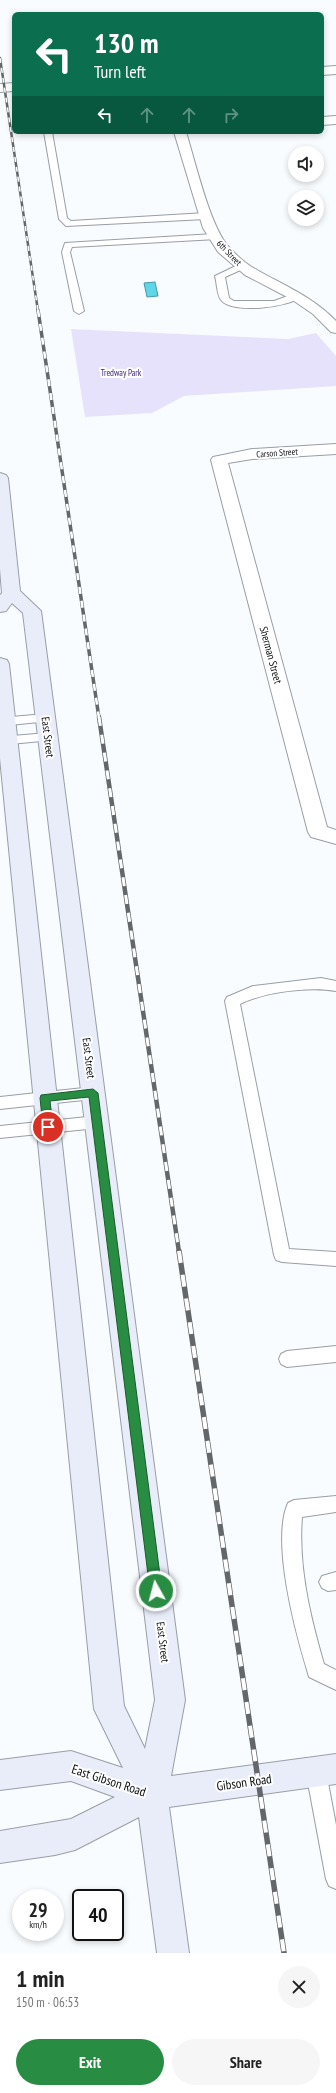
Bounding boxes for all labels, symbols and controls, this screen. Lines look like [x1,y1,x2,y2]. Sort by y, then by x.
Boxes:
text: 130 m [94,24,158,61]
icon: left [28,28,80,80]
text: Turn left [94,60,146,83]
icon: left [94,104,116,126]
icon: ahead [136,104,158,126]
icon: ahead [178,104,200,126]
icon: right [220,104,242,126]
map controls [288,146,324,226]
button: sound [288,146,324,182]
button: layers [288,190,324,226]
street label: 6th Street [215,238,244,268]
park label: Tredway Park [101,367,142,378]
street label: Carson Street [256,446,299,459]
street label: Sherman Street [257,625,285,685]
street label: East Street [39,716,57,758]
street label: East Street [80,1037,98,1079]
pin [31,1110,65,1144]
icon: arrive [37,1116,59,1138]
position arrow [135,1570,177,1612]
street label: East Street [154,1621,172,1663]
street label: East Gibson Road [70,1760,148,1800]
street label: Gibson Road [215,1770,273,1795]
speed limit sign: 40 [72,1889,124,1941]
text: 29 [28,1897,48,1923]
text: km/h [29,1918,47,1931]
text: 1 min [16,1963,64,1994]
button: close [278,1966,320,2008]
text: 150 m · 06:53 [16,1994,79,2011]
button: Exit [16,2039,164,2085]
button: Share [172,2039,320,2085]

